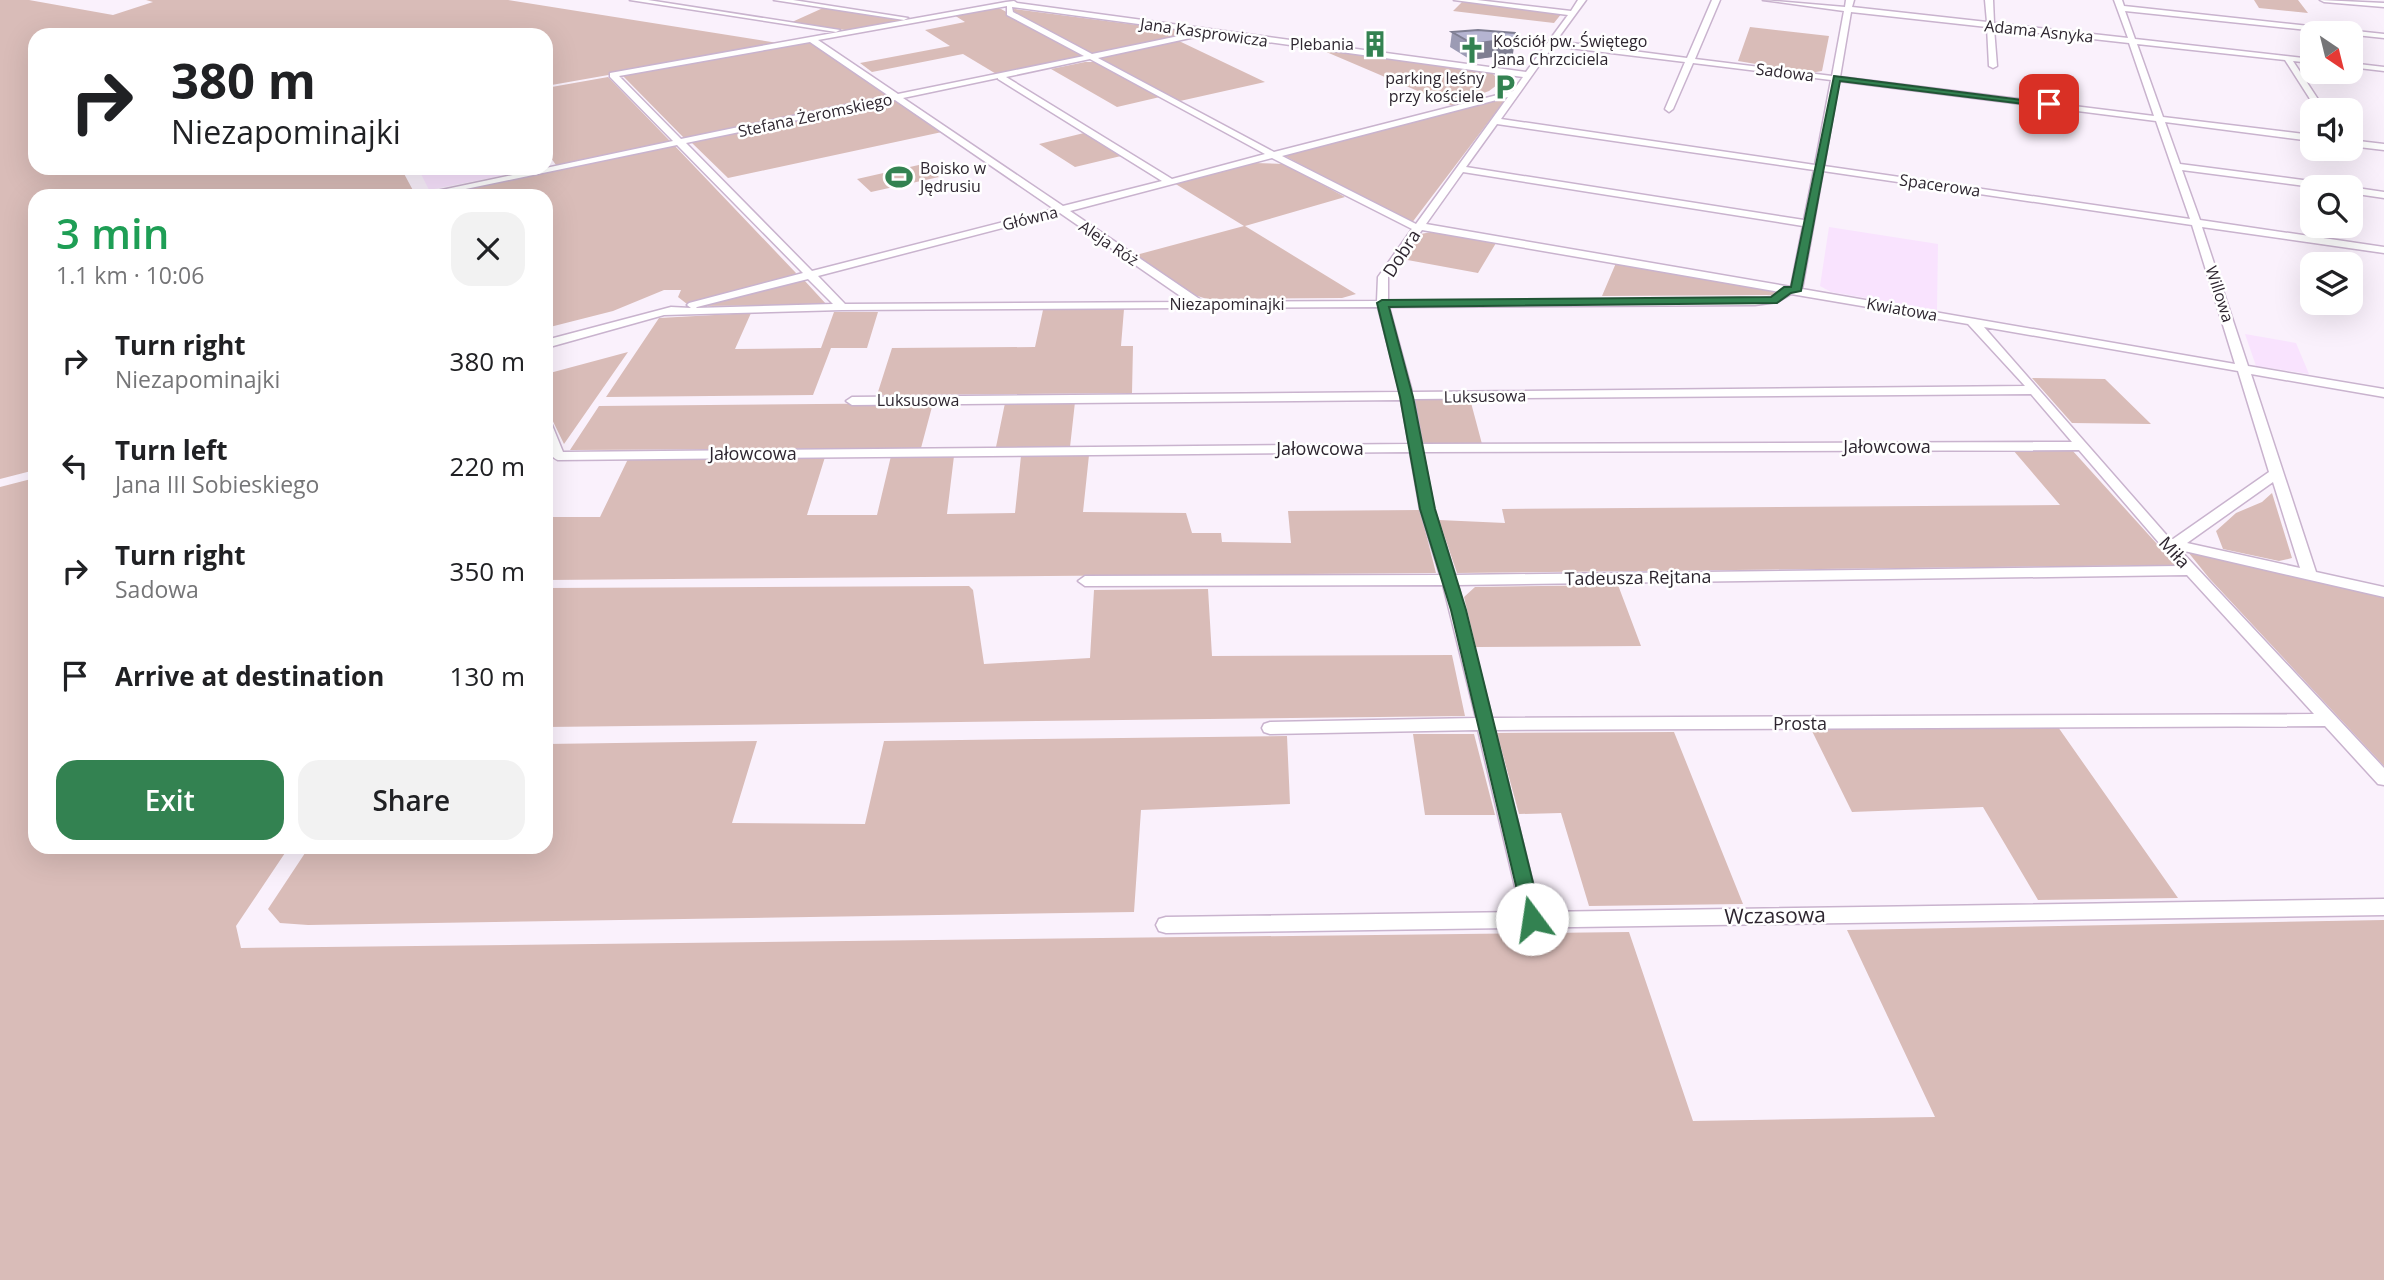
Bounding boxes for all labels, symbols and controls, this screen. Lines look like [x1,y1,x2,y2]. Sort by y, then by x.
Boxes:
street label: Jana Kasprowicza [1137,12,1269,52]
street label: Adama Asnyka [1983,14,2095,48]
north arrow [2300,21,2362,84]
map controls [2300,21,2363,315]
building icon: Plebania [1360,29,1390,59]
place label: Kościół pw. Świętego Jana Chrzciciela [1491,30,1647,70]
place label: Plebania [1290,33,1354,55]
church icon: Kościół pw. Świętego Jana Chrzciciela [1457,35,1487,65]
text: 380 m [171,47,316,113]
icon: right [56,56,147,147]
street label: Sadowa [1755,58,1815,86]
place label: parking leśny przy kościele [1385,67,1485,107]
parking icon: parking leśny przy kościele [1490,72,1520,102]
pin [2019,74,2079,134]
icon: arrive [2030,85,2068,123]
street label: Stefana Żeromskiego [736,88,894,142]
button: sound [2300,98,2363,161]
text: Niezapominajki [171,110,401,153]
place label: Boisko w Jędrusiu [918,157,987,197]
sports icon: Boisko w Jędrusiu [884,162,914,192]
street label: Spacerowa [1898,168,1982,202]
button: search [2300,175,2363,238]
street label: Główna [1000,201,1060,235]
text: 3 min [56,204,169,261]
button: close [451,212,525,286]
street label: Aleja Róż [1075,215,1143,271]
street label: Dobra [1377,225,1425,281]
button: layers [2300,252,2363,315]
text: 1.1 km · 10:06 [56,259,204,291]
street label: Willowa [2201,263,2239,325]
street label: Kwiatowa [1865,292,1939,326]
street label: Niezapominajki [1170,293,1284,315]
text: Turn right [115,327,246,363]
icon: right [56,342,94,380]
text: 380 m [450,343,525,379]
text: Niezapominajki [115,363,280,395]
street label: Luksusowa [1444,384,1526,408]
street label: Luksusowa [877,389,959,411]
text: Turn left [115,432,227,468]
street label: Jałowcowa [1841,434,1931,458]
street label: Jałowcowa [1274,436,1364,460]
street label: Jałowcowa [707,441,797,465]
icon: left [56,447,94,485]
text: 220 m [450,448,525,484]
text: Jana III Sobieskiego [115,468,319,500]
street label: Miła [2154,531,2196,573]
text: Turn right [115,537,246,573]
icon: right [56,552,94,590]
text: 350 m [450,553,525,589]
street label: Tadeusza Rejtana [1564,564,1712,590]
text: Sadowa [115,573,199,605]
icon: arrive [56,657,94,695]
text: Arrive at destination [115,658,384,694]
text: 130 m [450,658,525,694]
street label: Prosta [1773,711,1827,735]
button: Exit [56,760,284,840]
button: Share [298,760,525,840]
position arrow [1495,882,1569,956]
street label: Wczasowa [1724,900,1826,930]

